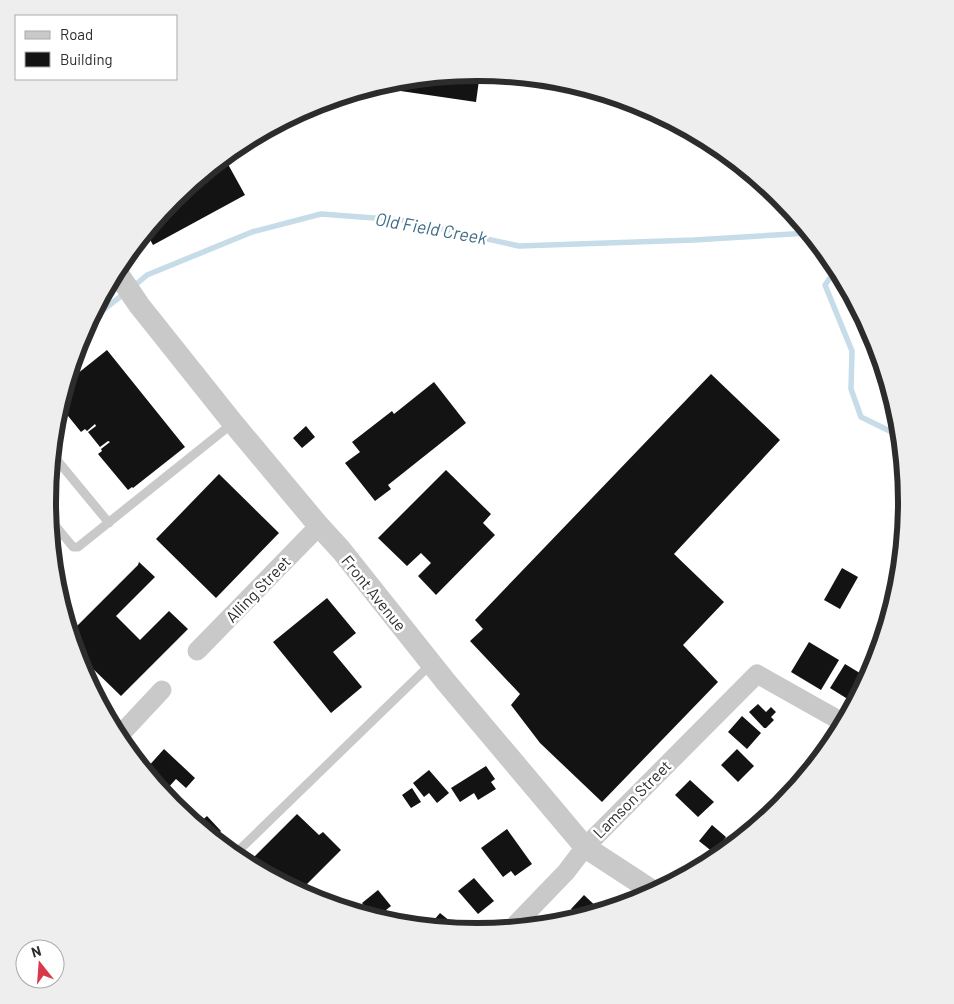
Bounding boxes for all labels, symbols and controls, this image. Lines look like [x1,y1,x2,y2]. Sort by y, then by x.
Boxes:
legend [15,15,178,80]
text: Road [60,25,93,43]
text: Building [60,50,113,68]
water label: Old Field Creek [374,207,489,249]
street label: Alling Street [221,551,294,626]
street label: Front Avenue [338,551,411,634]
street label: Lamson Street [589,756,675,842]
north arrow [15,939,65,989]
text: N [29,942,43,961]

